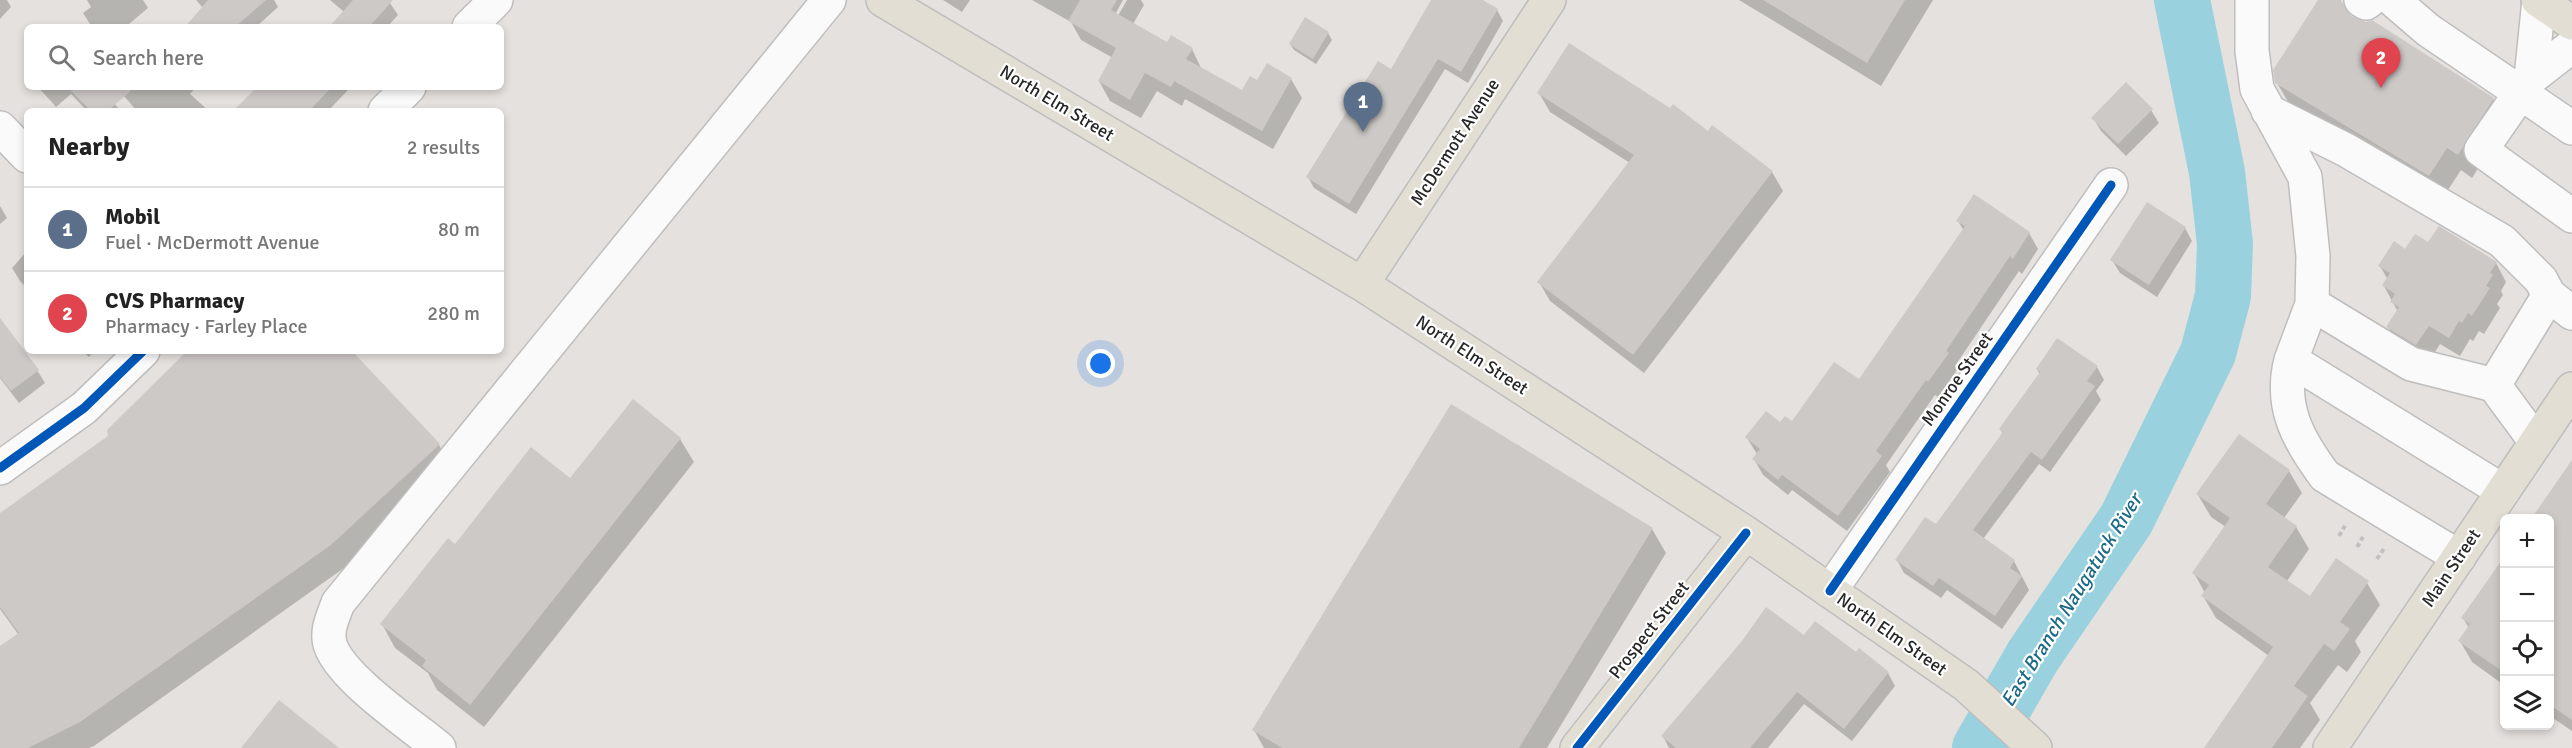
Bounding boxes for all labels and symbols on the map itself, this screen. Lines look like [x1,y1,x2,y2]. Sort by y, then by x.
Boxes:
pin: 2 [2362,38,2400,88]
street label: North Elm Street [996,60,1118,146]
street label: McDermott Avenue [1406,74,1504,210]
pin: 1 [1344,82,1382,132]
street label: North Elm Street [1412,311,1532,399]
street label: Monroe Street [1917,328,1997,430]
your location [1086,349,1115,378]
water label: East Branch Naugatuck River [1995,487,2149,711]
street label: Main Street [2417,525,2485,611]
street label: Prospect Street [1604,577,1694,683]
street label: North Elm Street [1833,588,1951,680]

